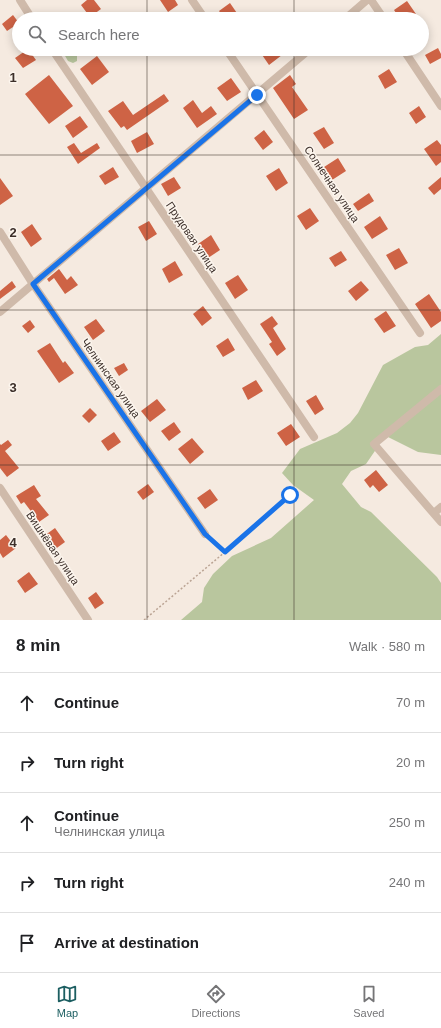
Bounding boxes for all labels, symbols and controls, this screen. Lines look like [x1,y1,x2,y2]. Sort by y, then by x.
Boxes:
search box [12,12,429,56]
icon: search [26,23,48,45]
text: Search here [58,26,140,43]
text: 1 [9,70,17,85]
route end [248,86,266,104]
street label: Солнечная улица [302,144,362,225]
street label: Прудовая улица [164,199,221,275]
text: 2 [9,225,17,240]
street label: Челнинская улица [79,336,143,421]
text: 3 [9,380,17,395]
route start [281,486,299,504]
street label: Вишнёвая улица [24,509,82,588]
text: 4 [9,535,17,550]
text: 8 min [16,636,60,655]
text: Walk · 580 m [349,639,425,654]
icon: ahead [16,692,38,714]
text: Continue [54,694,119,711]
text: 70 m [396,695,425,710]
icon: right [16,752,38,774]
text: Turn right [54,754,124,771]
text: 20 m [396,755,425,770]
text: Continue [54,807,119,824]
icon: ahead [16,812,38,834]
text: 250 m [389,815,425,830]
text: Челнинская улица [54,824,165,839]
icon: right [16,872,38,894]
text: Turn right [54,874,124,891]
text: 240 m [389,875,425,890]
icon: arrive [16,932,38,954]
text: Arrive at destination [54,934,199,951]
tab: Map [56,983,78,1019]
tab: Directions [191,983,240,1019]
tab: Saved [353,983,384,1019]

